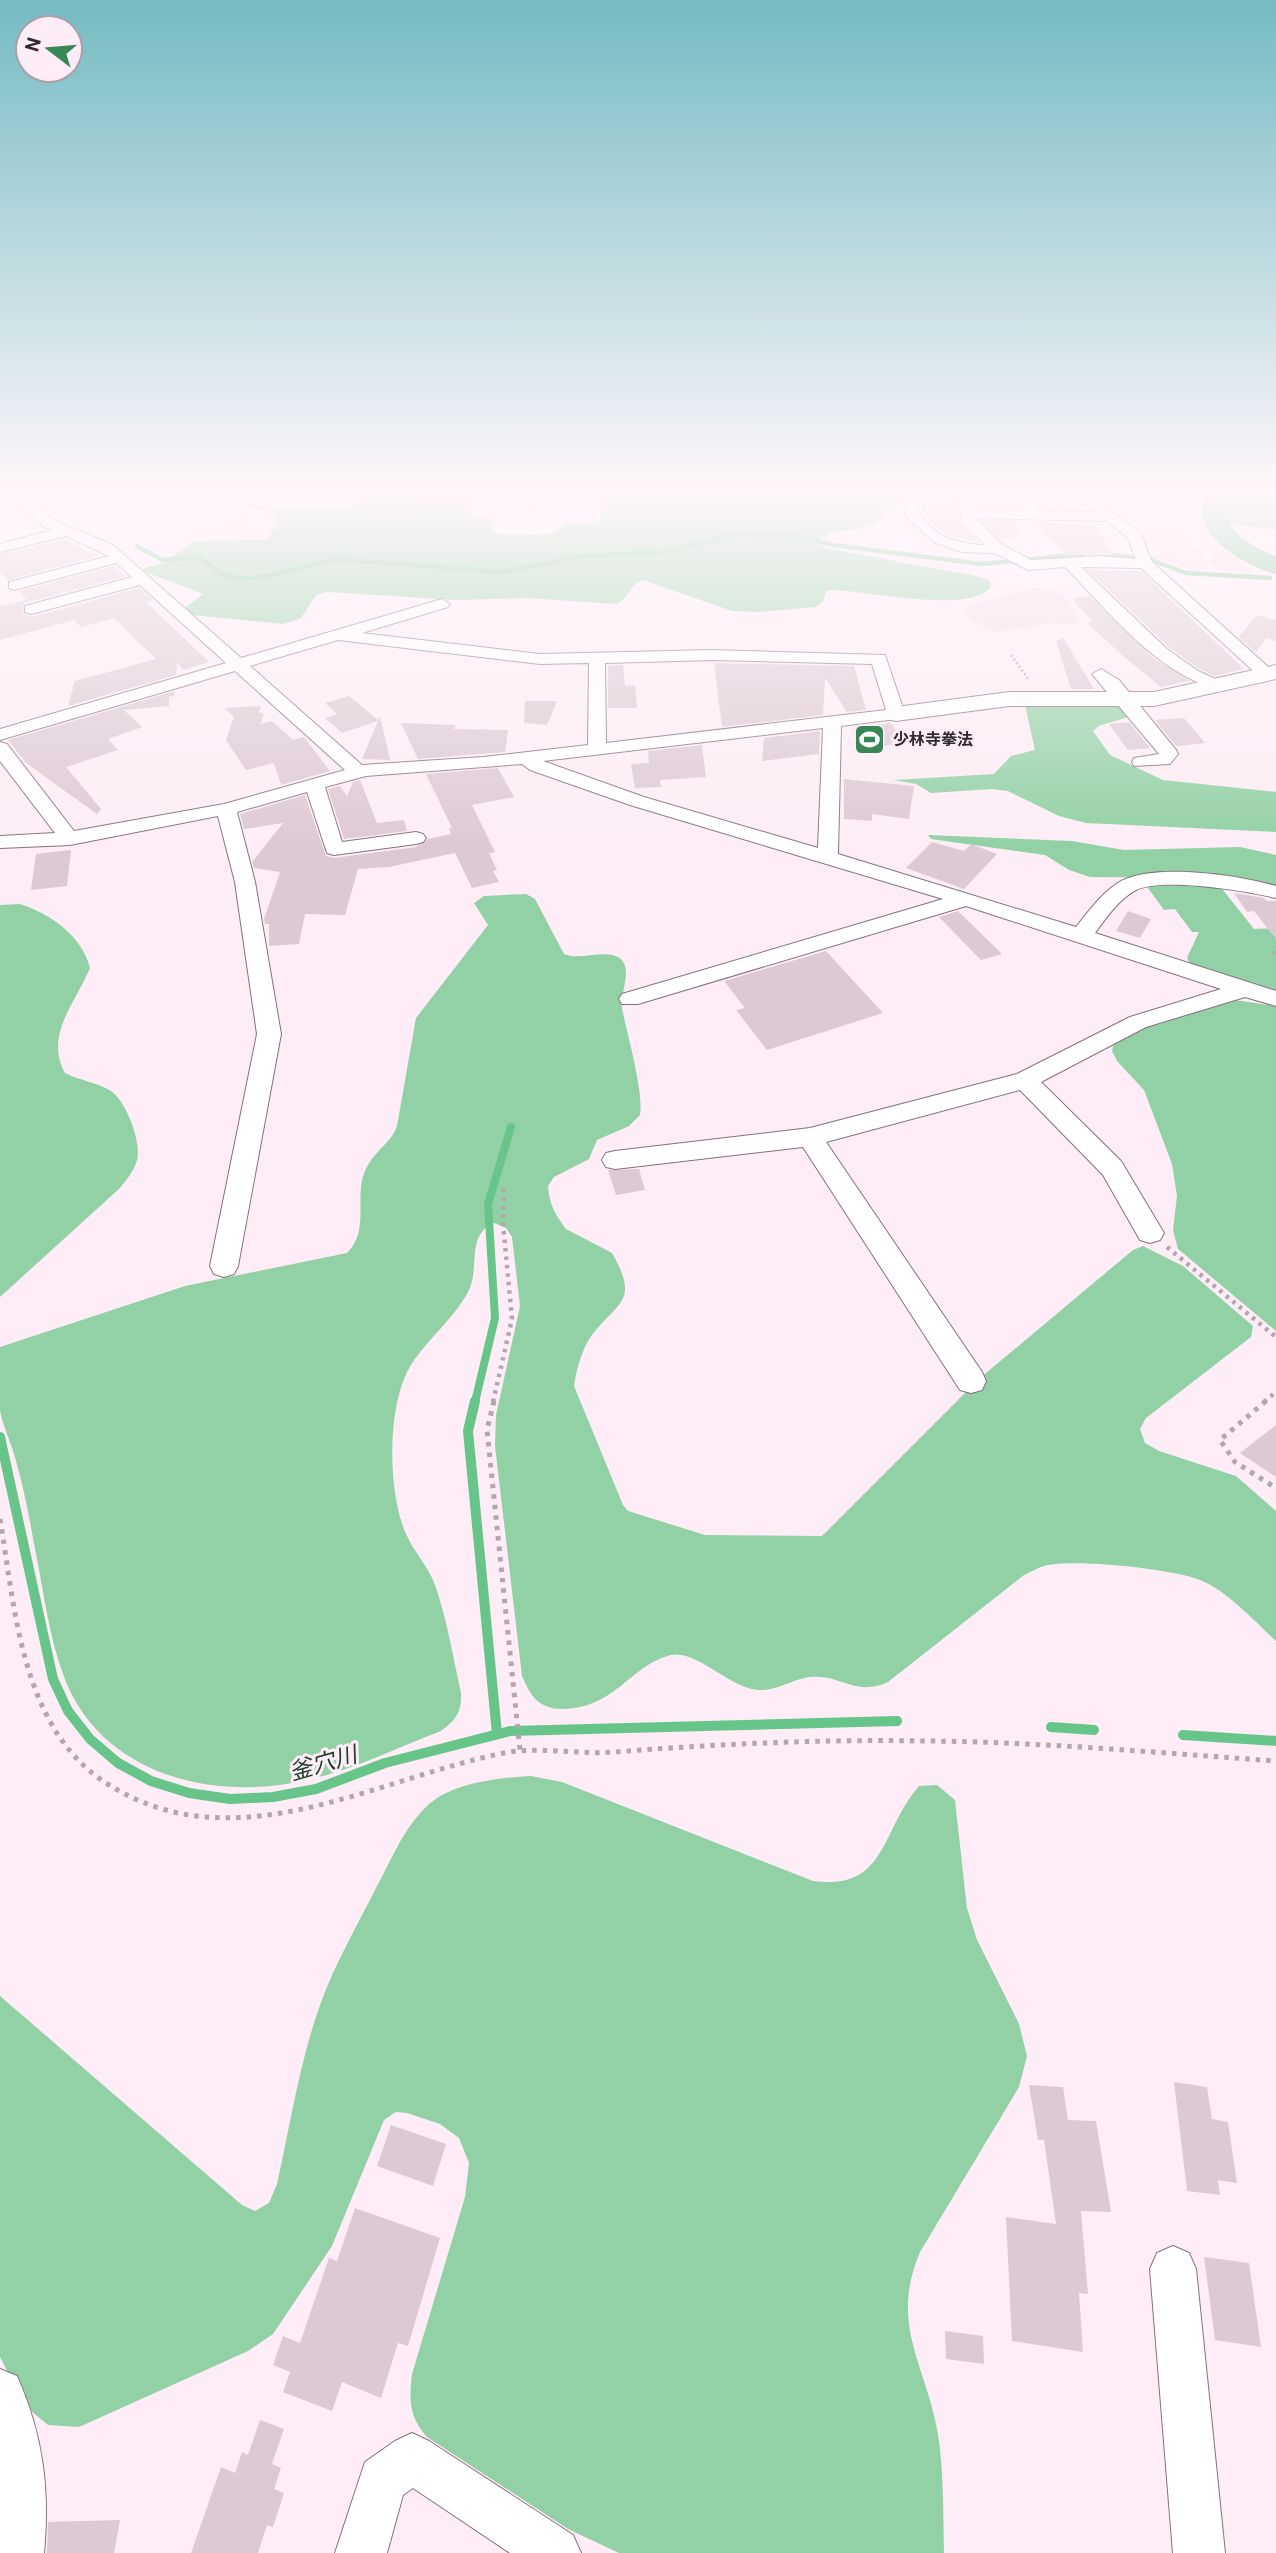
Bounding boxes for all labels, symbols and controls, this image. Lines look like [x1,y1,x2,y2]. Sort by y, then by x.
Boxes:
north arrow [14,14,84,84]
text: N [20,35,46,54]
sports icon: 少林寺拳法 [853,722,887,756]
place label: 少林寺拳法 [893,730,973,749]
water label: 釜穴川 [286,1740,363,1786]

